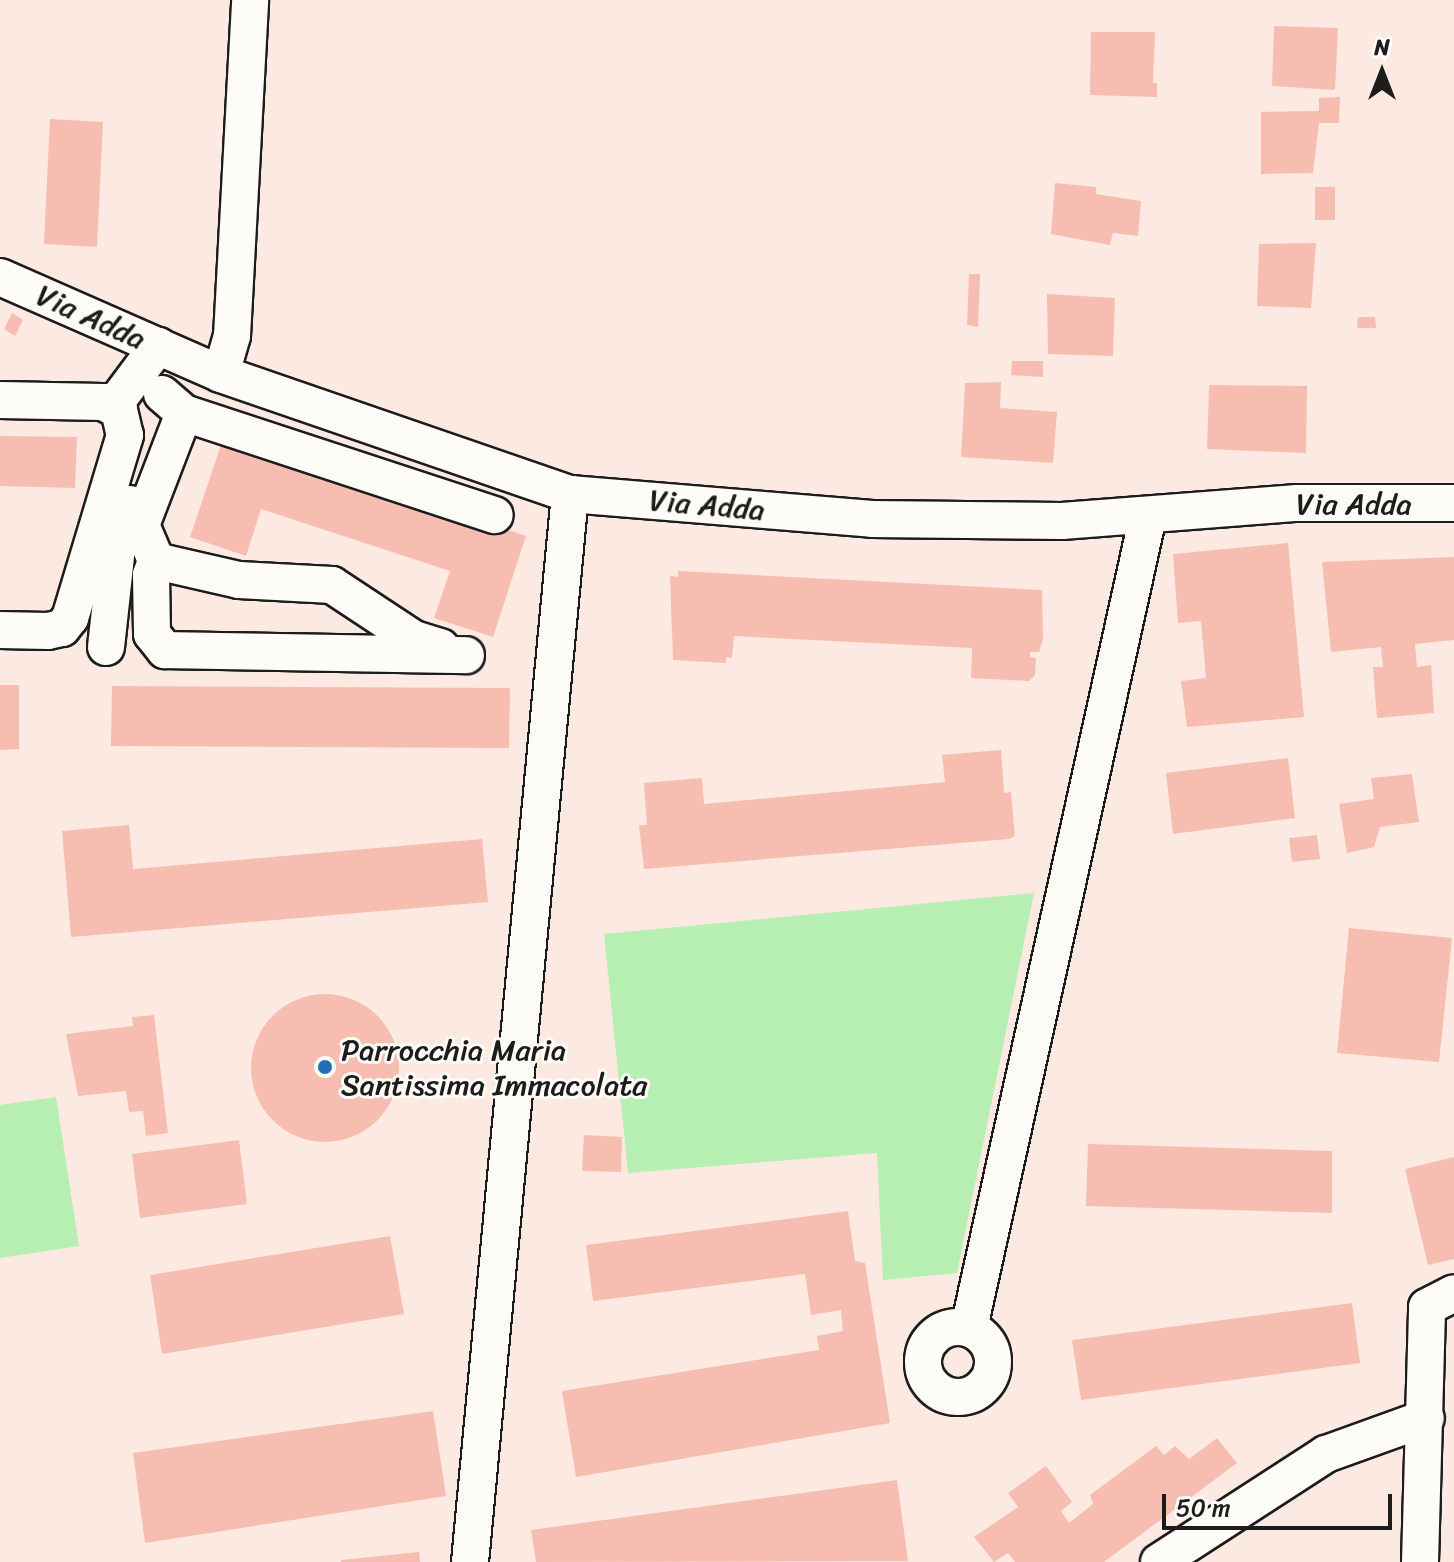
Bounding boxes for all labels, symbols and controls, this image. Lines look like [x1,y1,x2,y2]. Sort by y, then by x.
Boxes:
text: N [1374,28,1390,67]
north arrow [1342,32,1422,112]
street label: Via Adda [31,277,151,357]
street label: Via Adda [648,482,766,528]
street label: Via Adda [1296,486,1412,522]
place label: Parrocchia Maria Santissima Immacolata [341,1032,648,1102]
marker: Parrocchia Maria Santissima Immacolata [316,1058,334,1076]
scale bar [1166,1478,1396,1528]
text: 50 m [1176,1487,1231,1529]

